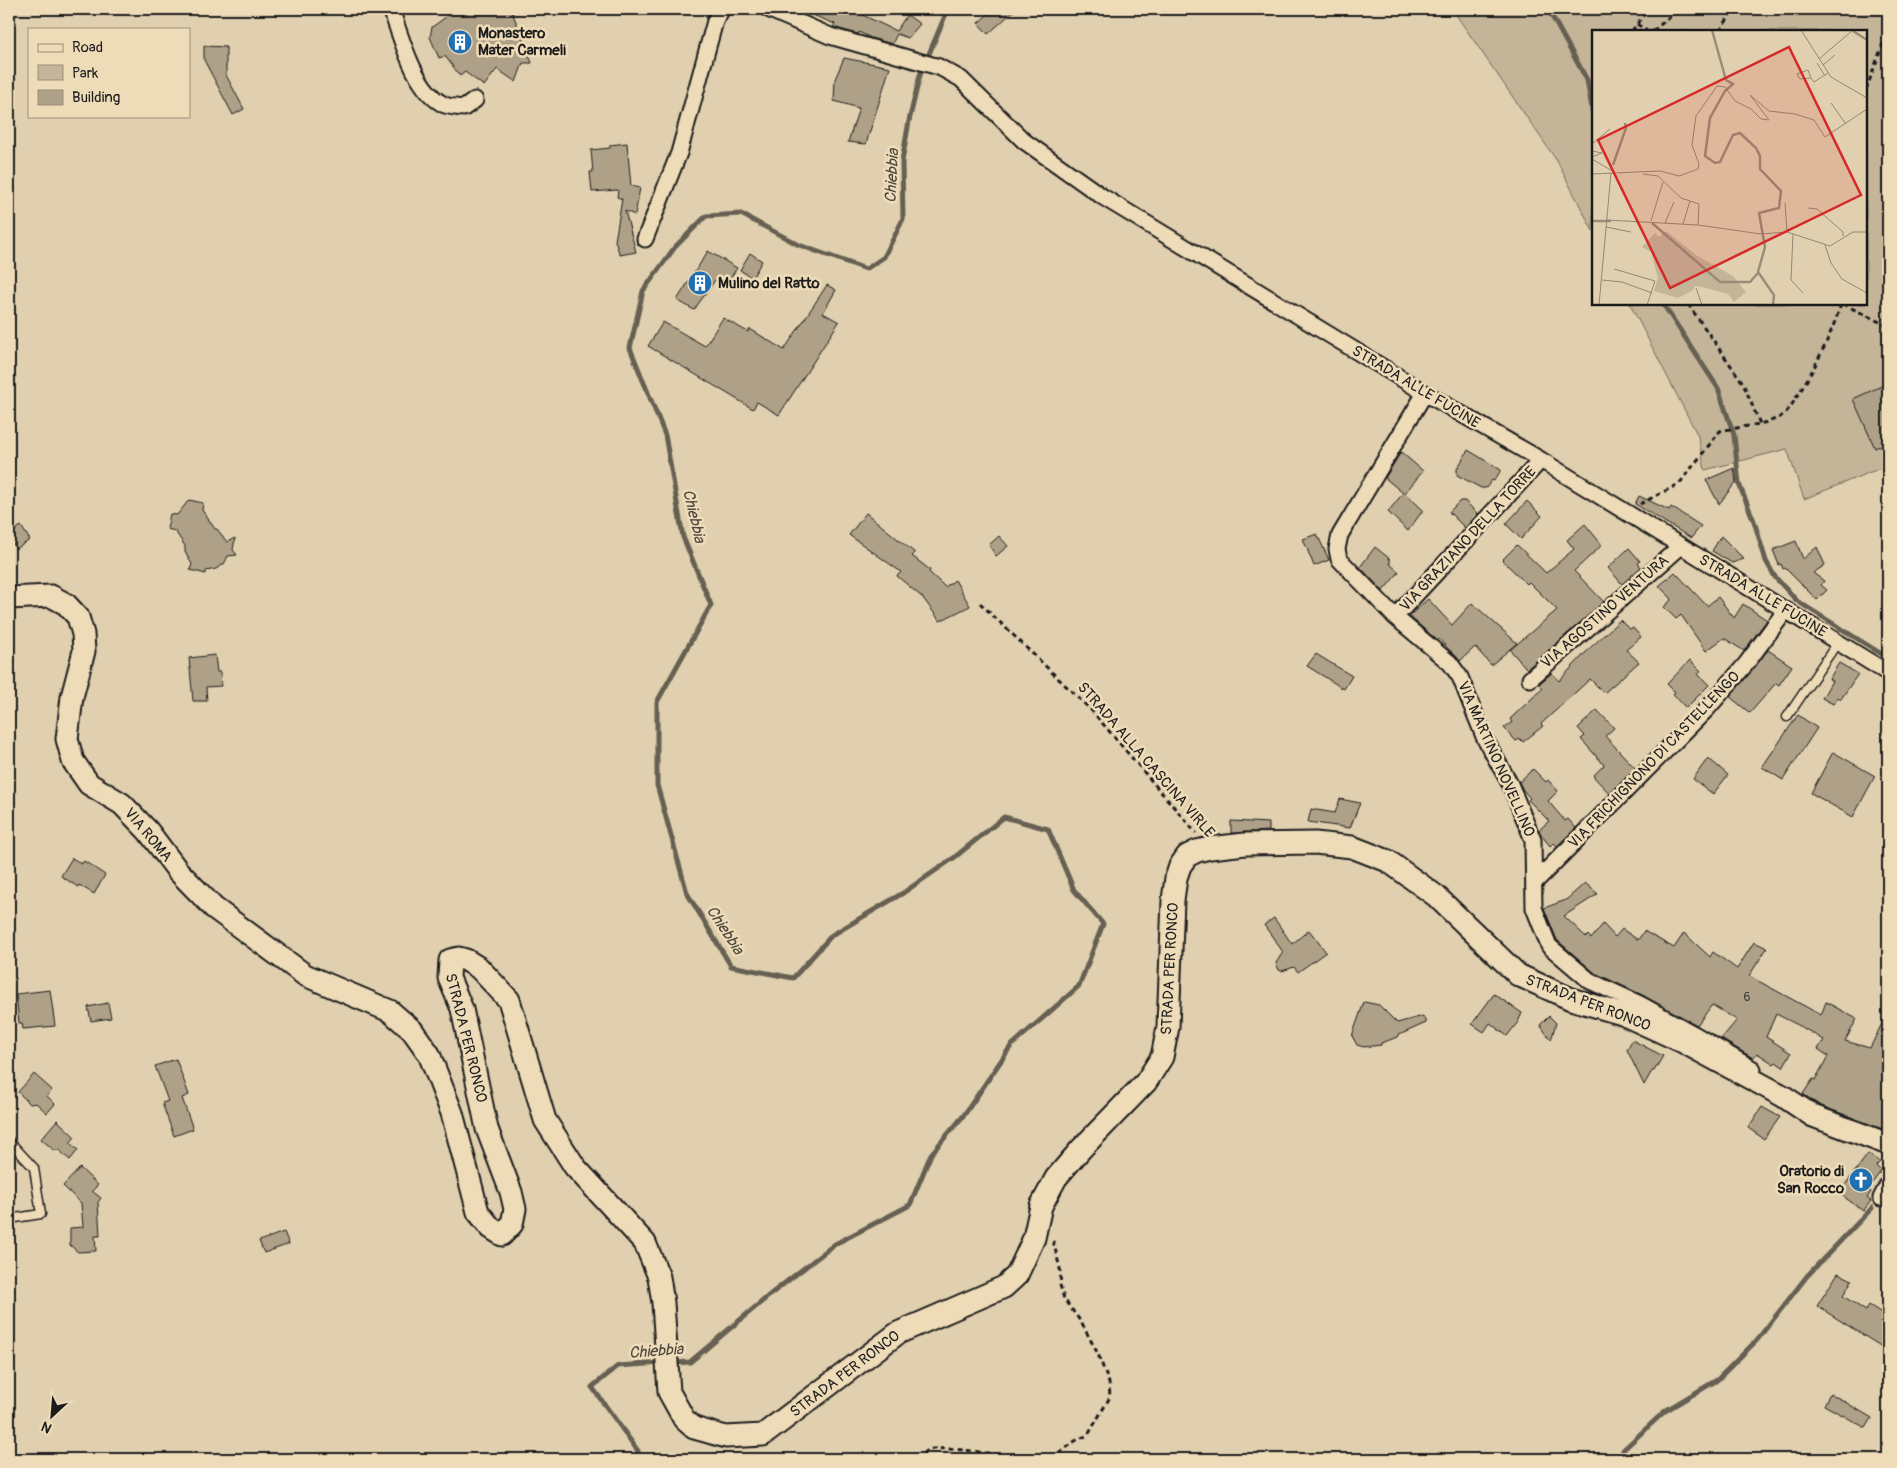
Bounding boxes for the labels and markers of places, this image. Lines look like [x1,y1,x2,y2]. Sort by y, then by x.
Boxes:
place label: Monastero Mater Carmeli [478,24,566,60]
building icon: Monastero Mater Carmeli [447,29,473,55]
building icon: Mulino del Ratto [687,270,713,296]
place label: Mulino del Ratto [718,274,820,293]
place label: Oratorio di San Rocco [1777,1162,1844,1198]
church icon: Oratorio di San Rocco [1848,1167,1874,1193]

